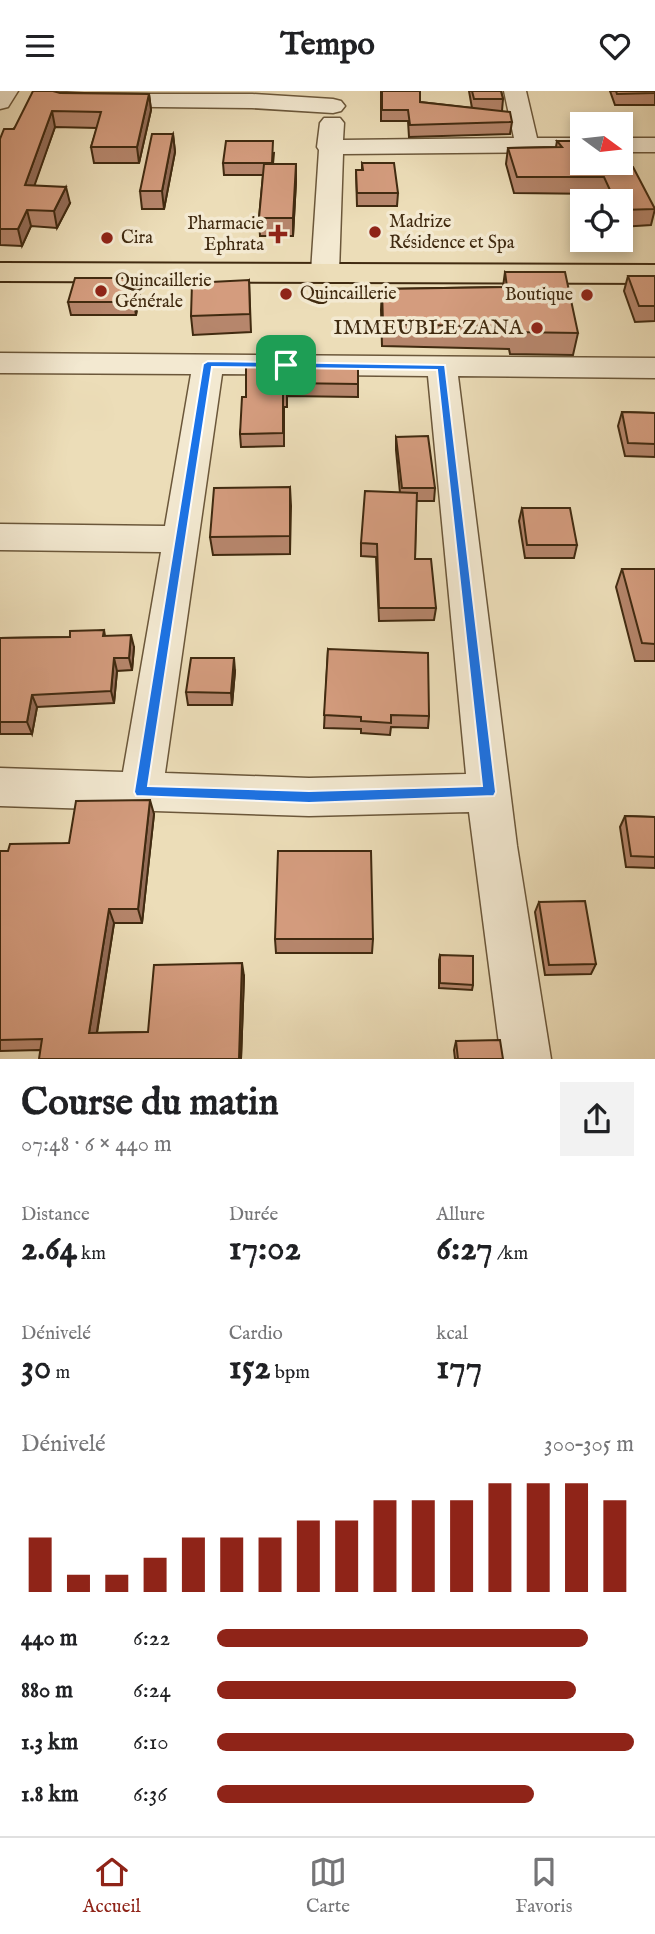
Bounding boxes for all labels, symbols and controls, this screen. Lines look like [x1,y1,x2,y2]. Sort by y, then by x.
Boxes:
text: Tempo [280,25,375,66]
icon: menu [21,27,59,65]
icon: heart [596,27,634,65]
north arrow [570,112,634,175]
map controls [570,112,633,252]
button: locate [570,189,633,252]
place label: Madrize Résidence et Spa [389,211,515,255]
place label: Pharmacie Ephrata [187,213,264,257]
marker: Madrize Résidence et Spa [367,224,383,240]
marker: Pharmacie Ephrata [270,226,286,242]
place label: Cira [121,227,153,250]
marker: Cira [99,230,115,246]
place label: Quincaillerie Générale [115,270,211,314]
marker: Quincaillerie Générale [93,283,109,299]
place label: Quincaillerie [300,283,396,306]
place label: Boutique [505,284,573,307]
marker: Quincaillerie [278,286,294,302]
marker: Boutique [579,287,595,303]
place label: IMMEUBLE ZANA [334,315,524,342]
marker: IMMEUBLE ZANA [529,320,545,336]
pin [256,335,316,395]
icon: arrive [267,346,305,384]
text: Course du matin [21,1080,279,1128]
button: share [560,1082,634,1156]
text: 07:48 · 6 × 440 m [21,1130,172,1159]
text: Distance [21,1203,90,1227]
text: Durée [229,1203,278,1227]
text: Allure [436,1203,485,1227]
text: 2.64 [21,1227,77,1272]
text: 17:02 [229,1227,301,1272]
text: 6:27 [436,1227,493,1272]
text: km [77,1242,106,1266]
text: /km [493,1242,528,1266]
text: Dénivelé [21,1322,91,1346]
text: Cardio [229,1322,283,1346]
text: kcal [436,1322,468,1346]
text: 30 [21,1346,51,1391]
text: 152 [229,1346,271,1391]
text: 177 [436,1346,482,1391]
text: m [51,1361,70,1385]
text: bpm [271,1361,310,1385]
text: Dénivelé [21,1430,106,1459]
text: 300–305 m [544,1430,634,1459]
text: 440 m [21,1624,78,1653]
text: 6:22 [133,1624,170,1653]
text: 880 m [21,1676,73,1705]
text: 6:24 [133,1676,171,1705]
text: 1.3 km [21,1728,78,1757]
text: 6:10 [133,1728,169,1757]
text: 1.8 km [21,1780,79,1809]
text: 6:36 [133,1780,167,1809]
tab: Accueil [83,1853,141,1919]
tab: Carte [306,1853,350,1919]
tab: Favoris [515,1853,572,1919]

